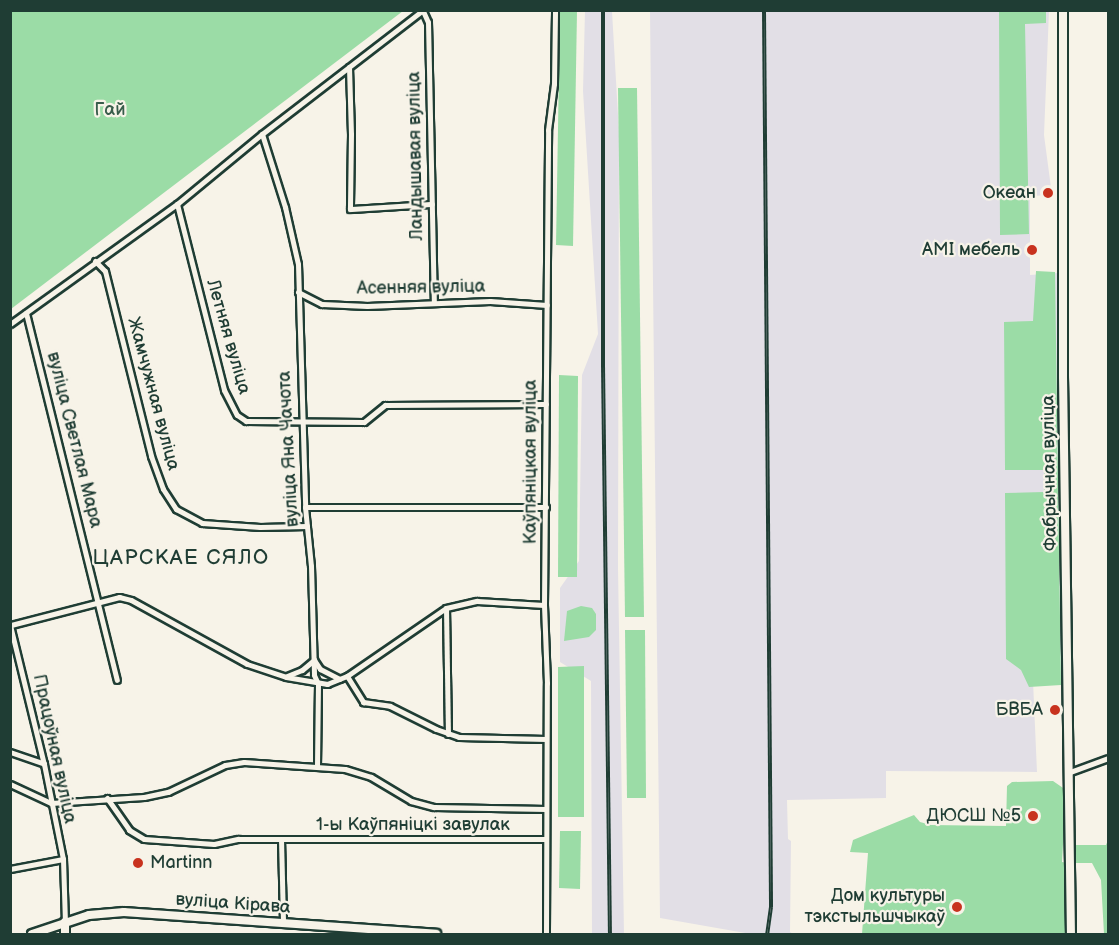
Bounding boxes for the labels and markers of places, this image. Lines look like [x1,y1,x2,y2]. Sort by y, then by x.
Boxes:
place label: Океан [983,182,1036,204]
marker: Океан [1041,186,1055,200]
place label: AMI мебель [922,239,1020,261]
marker: AMI мебель [1025,243,1039,257]
place label: БВБА [996,699,1043,721]
marker: БВБА [1048,703,1062,717]
place label: ДЮСШ №5 [927,805,1021,827]
marker: ДЮСШ №5 [1026,809,1040,823]
place label: Martinn [150,852,212,874]
marker: Martinn [131,856,145,870]
place label: Дом культуры тэкстыльшчыкаў [804,886,945,928]
marker: Дом культуры тэкстыльшчыкаў [950,900,964,914]

